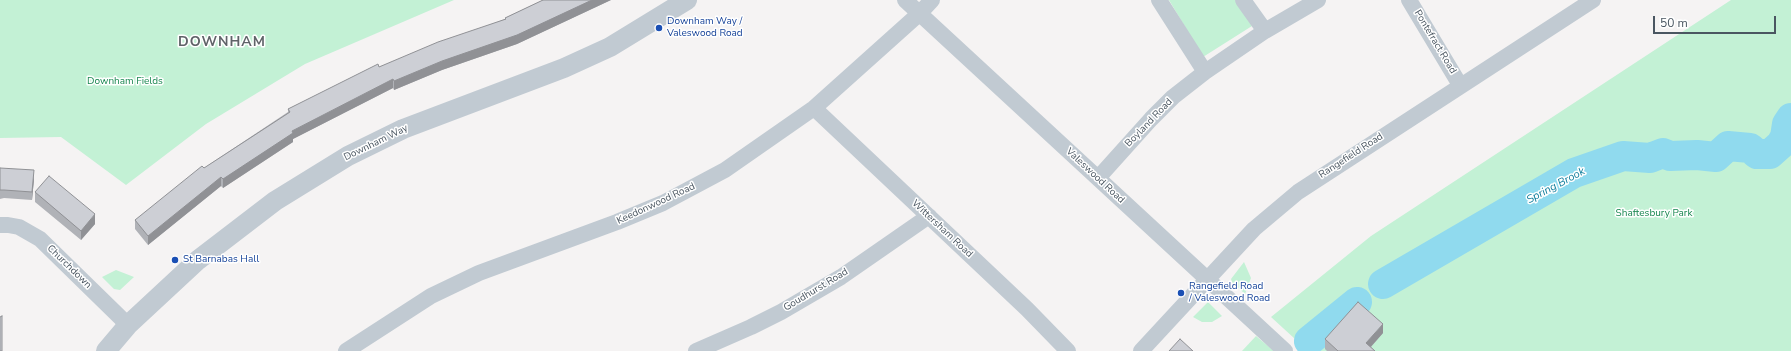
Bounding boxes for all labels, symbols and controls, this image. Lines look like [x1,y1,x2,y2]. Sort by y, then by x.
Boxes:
street label: Pontefract Road [1411,8,1459,76]
scale bar [1655,8,1778,34]
text: 50 m [1660,15,1688,31]
place label: Downham Way / Valeswood Road [667,16,743,40]
marker: Downham Way / Valeswood Road [654,23,664,33]
district label: DOWNHAM [178,35,266,51]
park label: Downham Fields [87,76,163,88]
street label: Boyland Road [1123,96,1175,150]
street label: Downham Way [342,122,410,164]
street label: Rangefield Road [1317,131,1385,181]
street label: Valeswood Road [1063,146,1127,206]
water label: Spring Brook [1525,165,1587,207]
street label: Keedonwood Road [615,181,697,227]
street label: Wittersham Road [909,198,975,260]
park label: Shaftesbury Park [1616,208,1692,220]
street label: Churchdown [44,243,94,291]
place label: St Barnabas Hall [183,254,259,266]
marker: St Barnabas Hall [170,255,180,265]
street label: Goudhurst Road [782,266,850,314]
place label: Rangefield Road / Valeswood Road [1189,281,1270,304]
marker: Rangefield Road / Valeswood Road [1176,288,1186,298]

